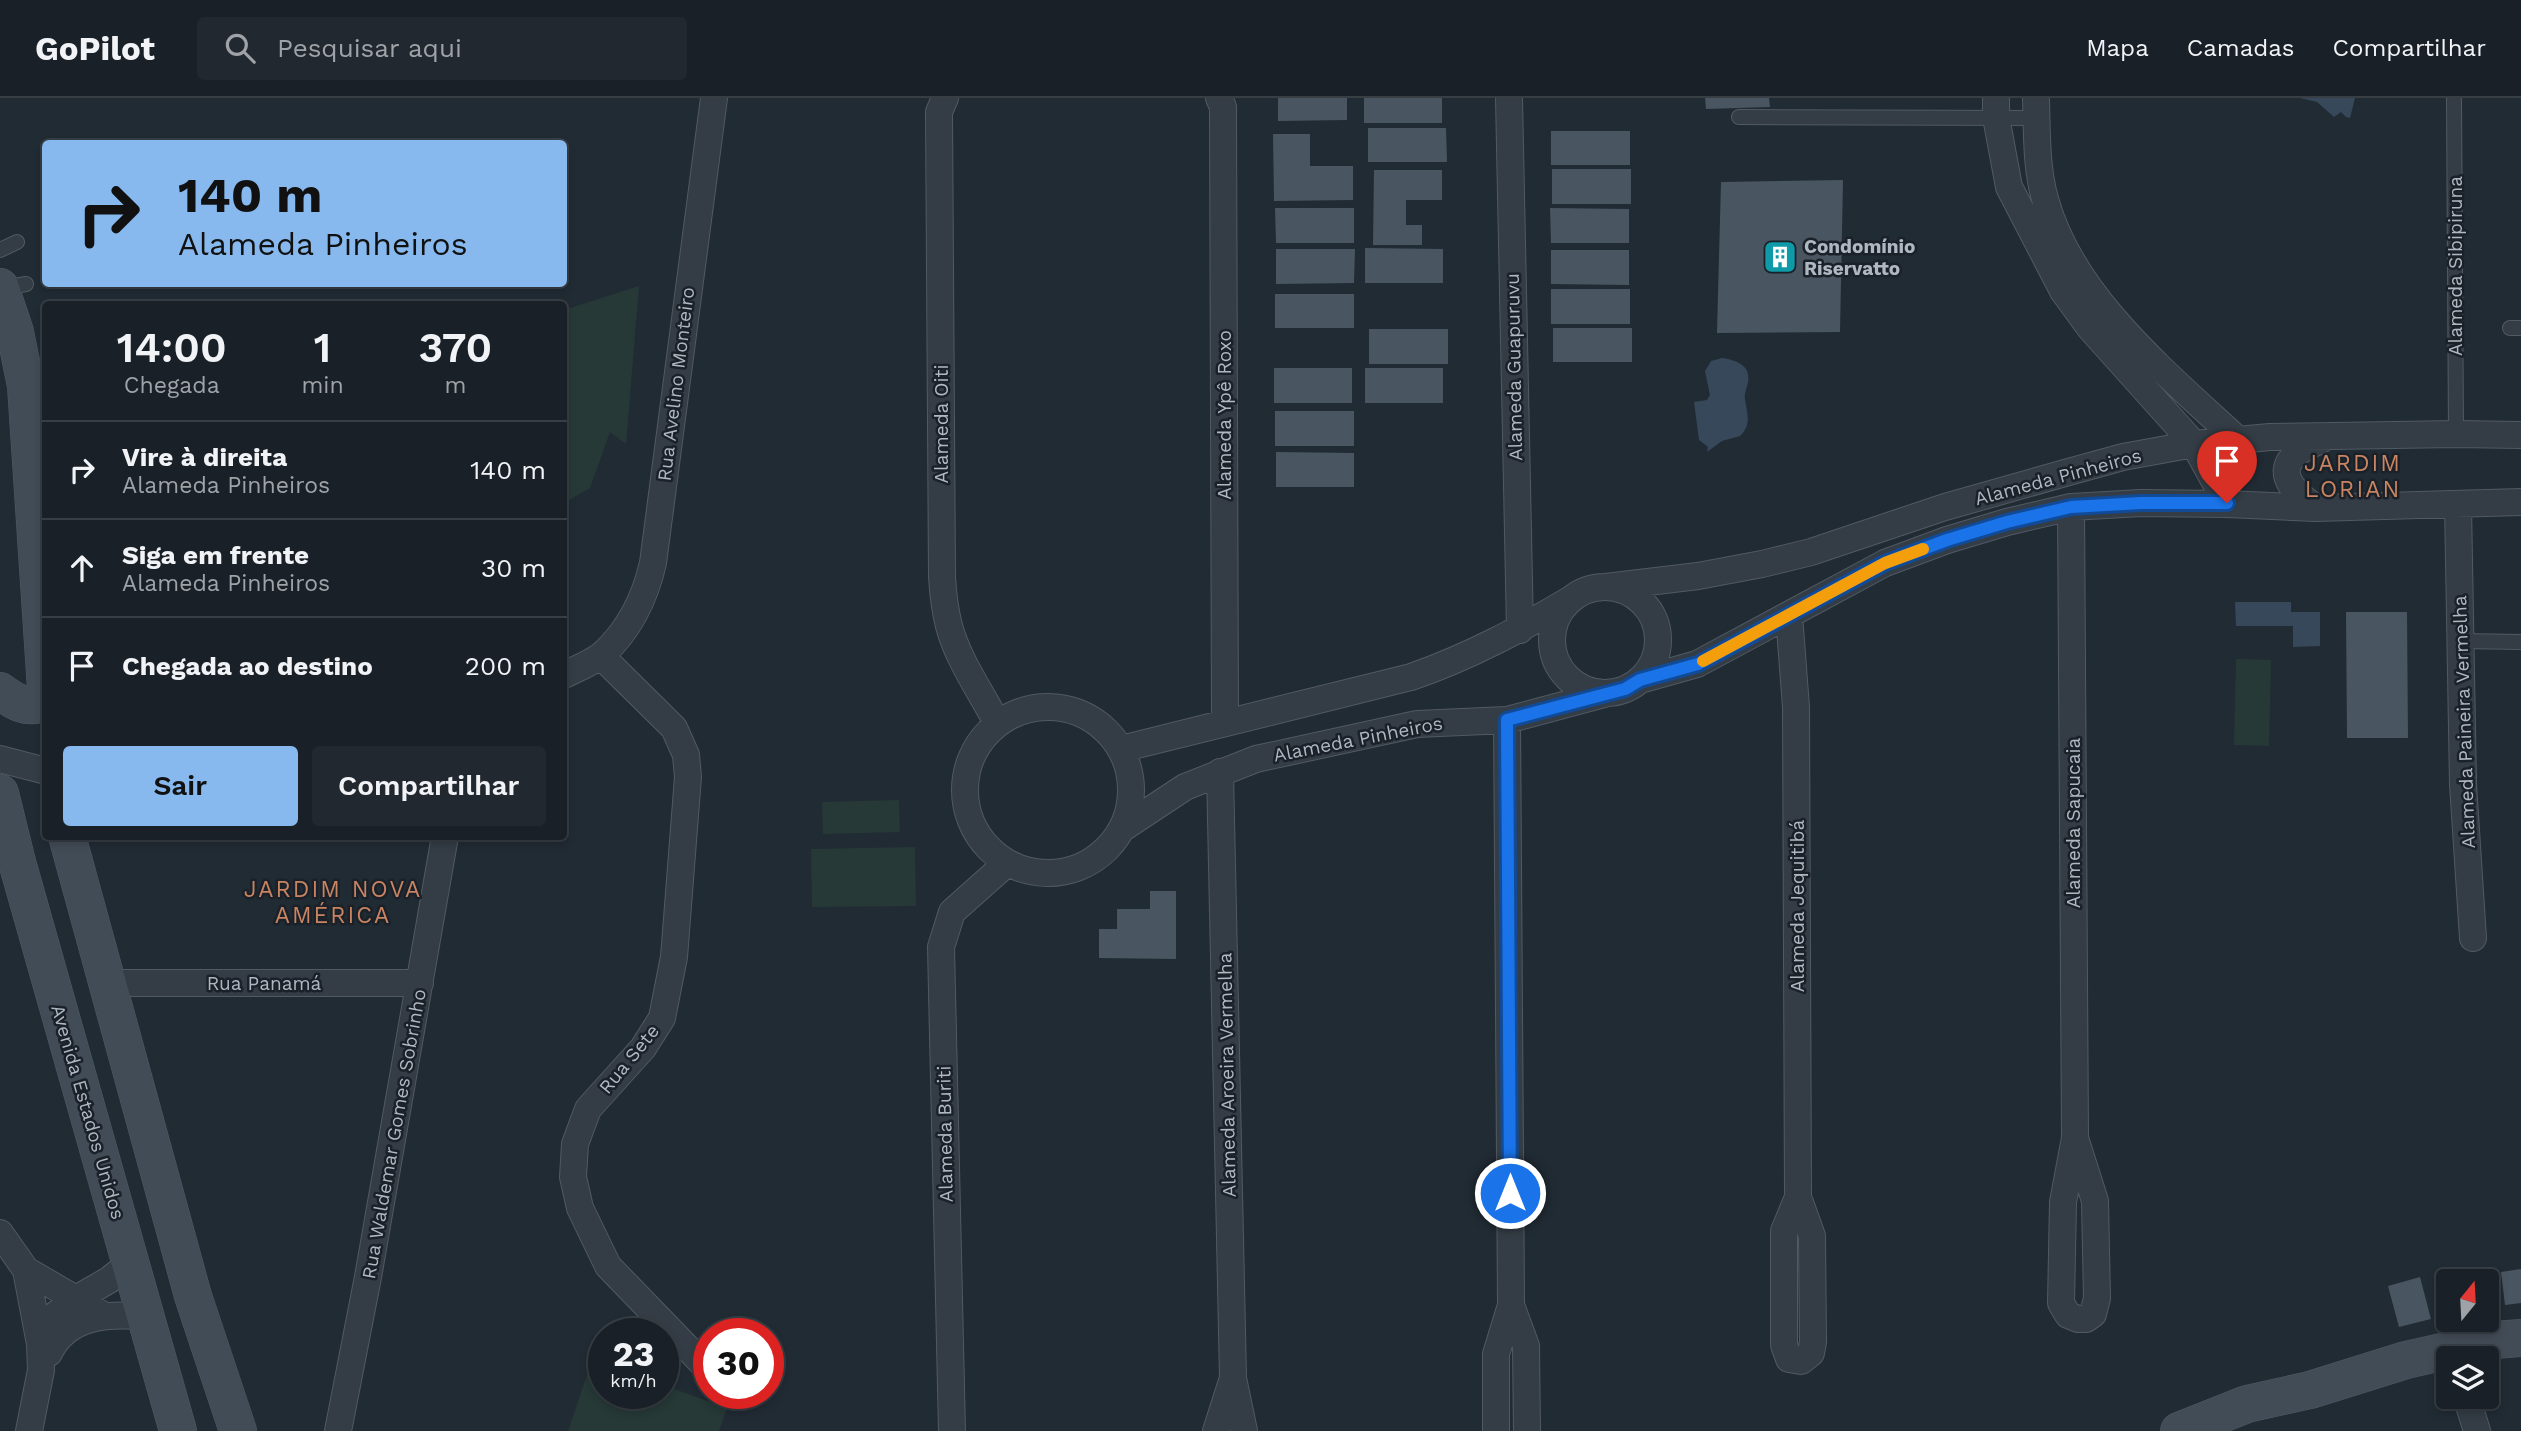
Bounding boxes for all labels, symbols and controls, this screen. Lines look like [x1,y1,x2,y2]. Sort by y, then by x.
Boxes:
search box [197,17,687,80]
text: GoPilot [35,29,155,68]
icon: search [221,29,259,67]
text: Pesquisar aqui [277,33,462,63]
text: Mapa [2086,34,2149,62]
text: Camadas [2187,34,2295,62]
text: Compartilhar [2333,34,2486,62]
text: 140 m [178,166,322,224]
icon: right [63,168,154,259]
street label: Alameda Sibipiruna [2444,176,2467,356]
text: Alameda Pinheiros [178,225,468,263]
place label: Condomínio Riservatto [1804,235,1916,280]
building icon: Condomínio Riservatto [1761,238,1799,276]
street label: Alameda Guapuruvu [1501,273,1527,461]
street label: Rua Avelino Monteiro [653,286,699,482]
text: 14:00 [117,323,227,372]
text: 1 [314,323,331,372]
text: 370 [418,323,492,372]
street label: Alameda Ypê Roxo [1213,330,1236,500]
street label: Alameda Oiti [930,364,953,484]
text: Chegada [124,372,220,399]
text: min [301,372,344,399]
text: m [444,372,466,399]
pin [2197,431,2257,503]
text: Vire à direita [122,442,287,472]
icon: arrive [2208,442,2246,480]
street label: Alameda Pinheiros [1972,444,2144,510]
district label: JARDIM LORIAN [2304,450,2402,503]
icon: right [63,451,101,489]
text: 140 m [470,455,546,485]
text: Alameda Pinheiros [122,472,330,499]
text: Siga em frente [122,540,309,570]
icon: ahead [63,549,101,587]
text: 30 m [481,553,546,583]
text: Alameda Pinheiros [122,570,330,597]
street label: Alameda Paineira Vermelha [2448,595,2480,849]
icon: arrive [63,647,101,685]
text: Chegada ao destino [122,651,373,681]
text: 200 m [465,651,546,681]
street label: Alameda Pinheiros [1271,711,1445,767]
street label: Alameda Sapucaia [2062,738,2085,908]
button: Sair [63,746,298,826]
button: Compartilhar [312,746,546,826]
street label: Alameda Jequitibá [1786,820,1809,992]
district label: JARDIM NOVA AMÉRICA [244,876,422,929]
street label: Alameda Aroeira Vermelha [1213,952,1241,1198]
street label: Rua Panamá [207,972,322,995]
street label: Rua Waldemar Gomes Sobrinho [357,987,431,1281]
street label: Avenida Estados Unidos [46,1002,130,1222]
street label: Rua Sete [594,1020,664,1098]
street label: Alameda Buriti [932,1065,958,1203]
position arrow [1473,1156,1547,1230]
north arrow [2436,1269,2499,1332]
map controls [2436,1269,2499,1409]
speed limit sign: 30 [693,1318,784,1409]
text: 23 [613,1333,654,1375]
button: layers [2436,1346,2499,1409]
text: km/h [610,1370,657,1391]

